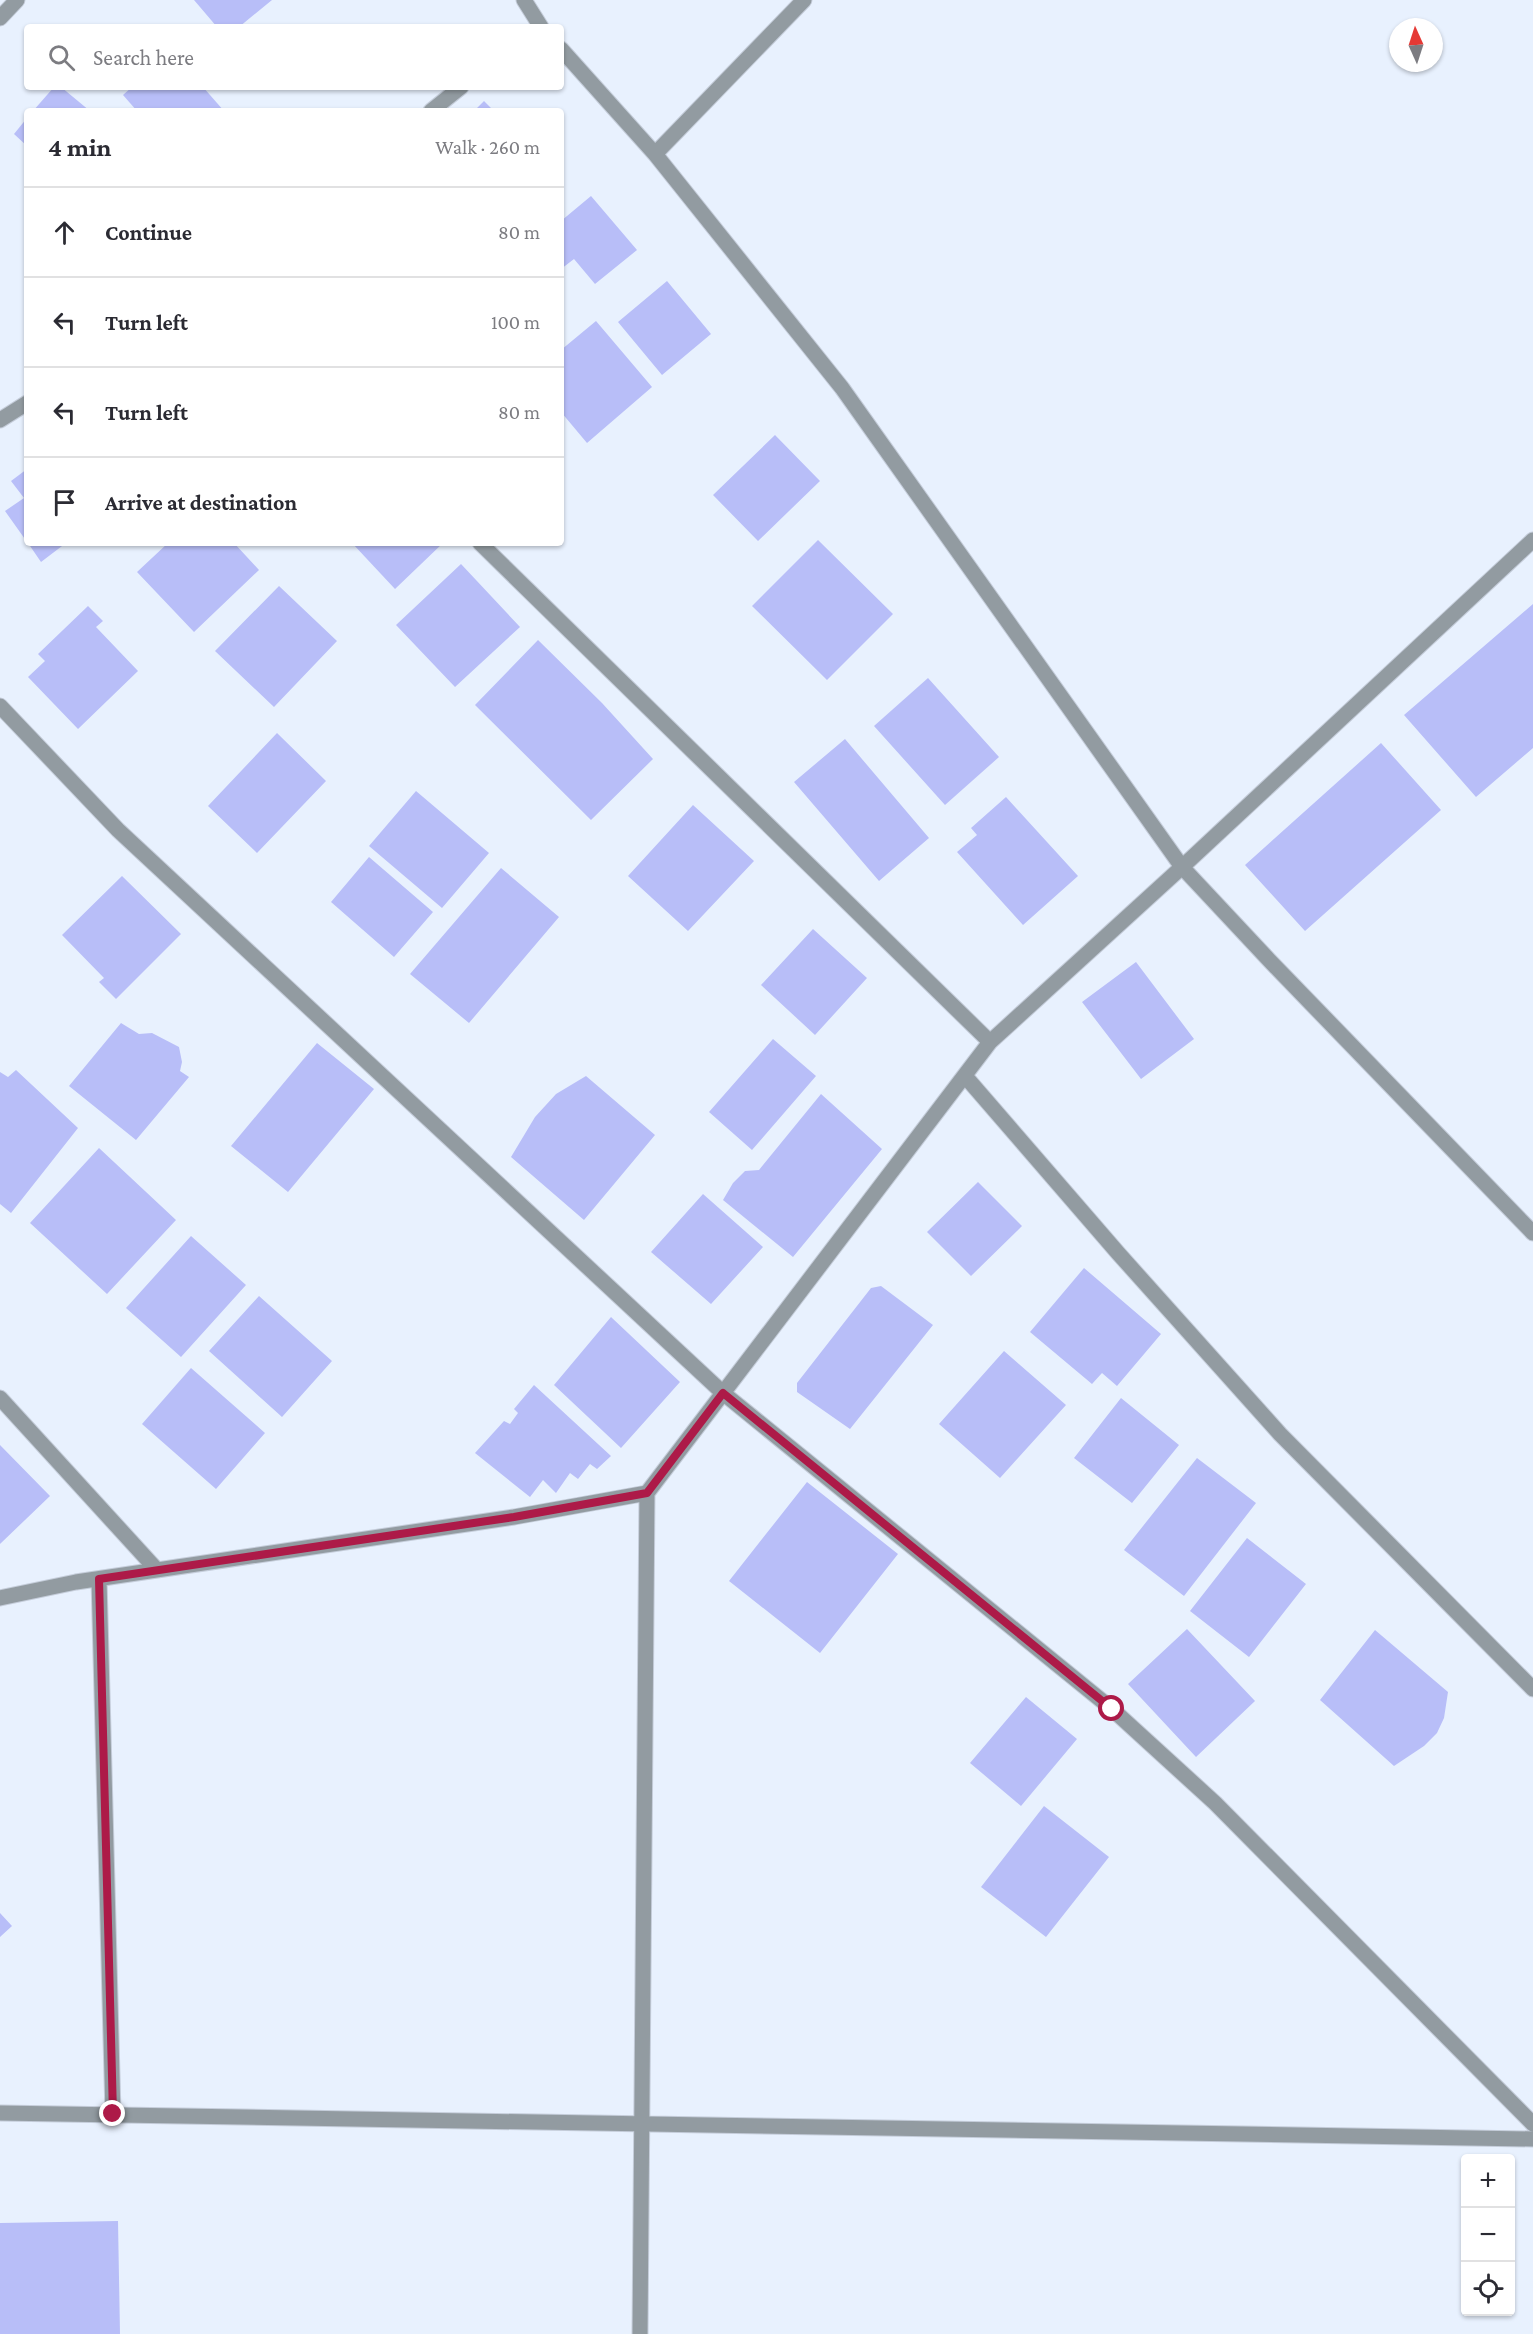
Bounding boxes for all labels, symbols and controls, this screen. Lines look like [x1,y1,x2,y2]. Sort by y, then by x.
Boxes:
north arrow [1389,18,1443,72]
search box [24,24,564,90]
icon: search [45,41,78,74]
text: Search here [93,45,194,70]
text: 4 min [48,133,112,162]
text: Walk · 260 m [435,136,540,158]
icon: ahead [48,216,81,249]
text: Continue [105,220,192,245]
text: 80 m [498,221,540,243]
icon: left [48,306,81,339]
text: Turn left [105,310,188,335]
text: 100 m [491,311,540,333]
icon: left [48,396,81,429]
text: Turn left [105,400,188,425]
text: 80 m [498,401,540,423]
icon: arrive [48,486,81,519]
text: Arrive at destination [105,490,297,515]
route start [1098,1695,1124,1721]
route end [99,2100,125,2126]
map controls [1461,2154,1515,2316]
button: + [1461,2154,1515,2208]
button: − [1461,2208,1515,2262]
button: locate [1461,2262,1515,2316]

